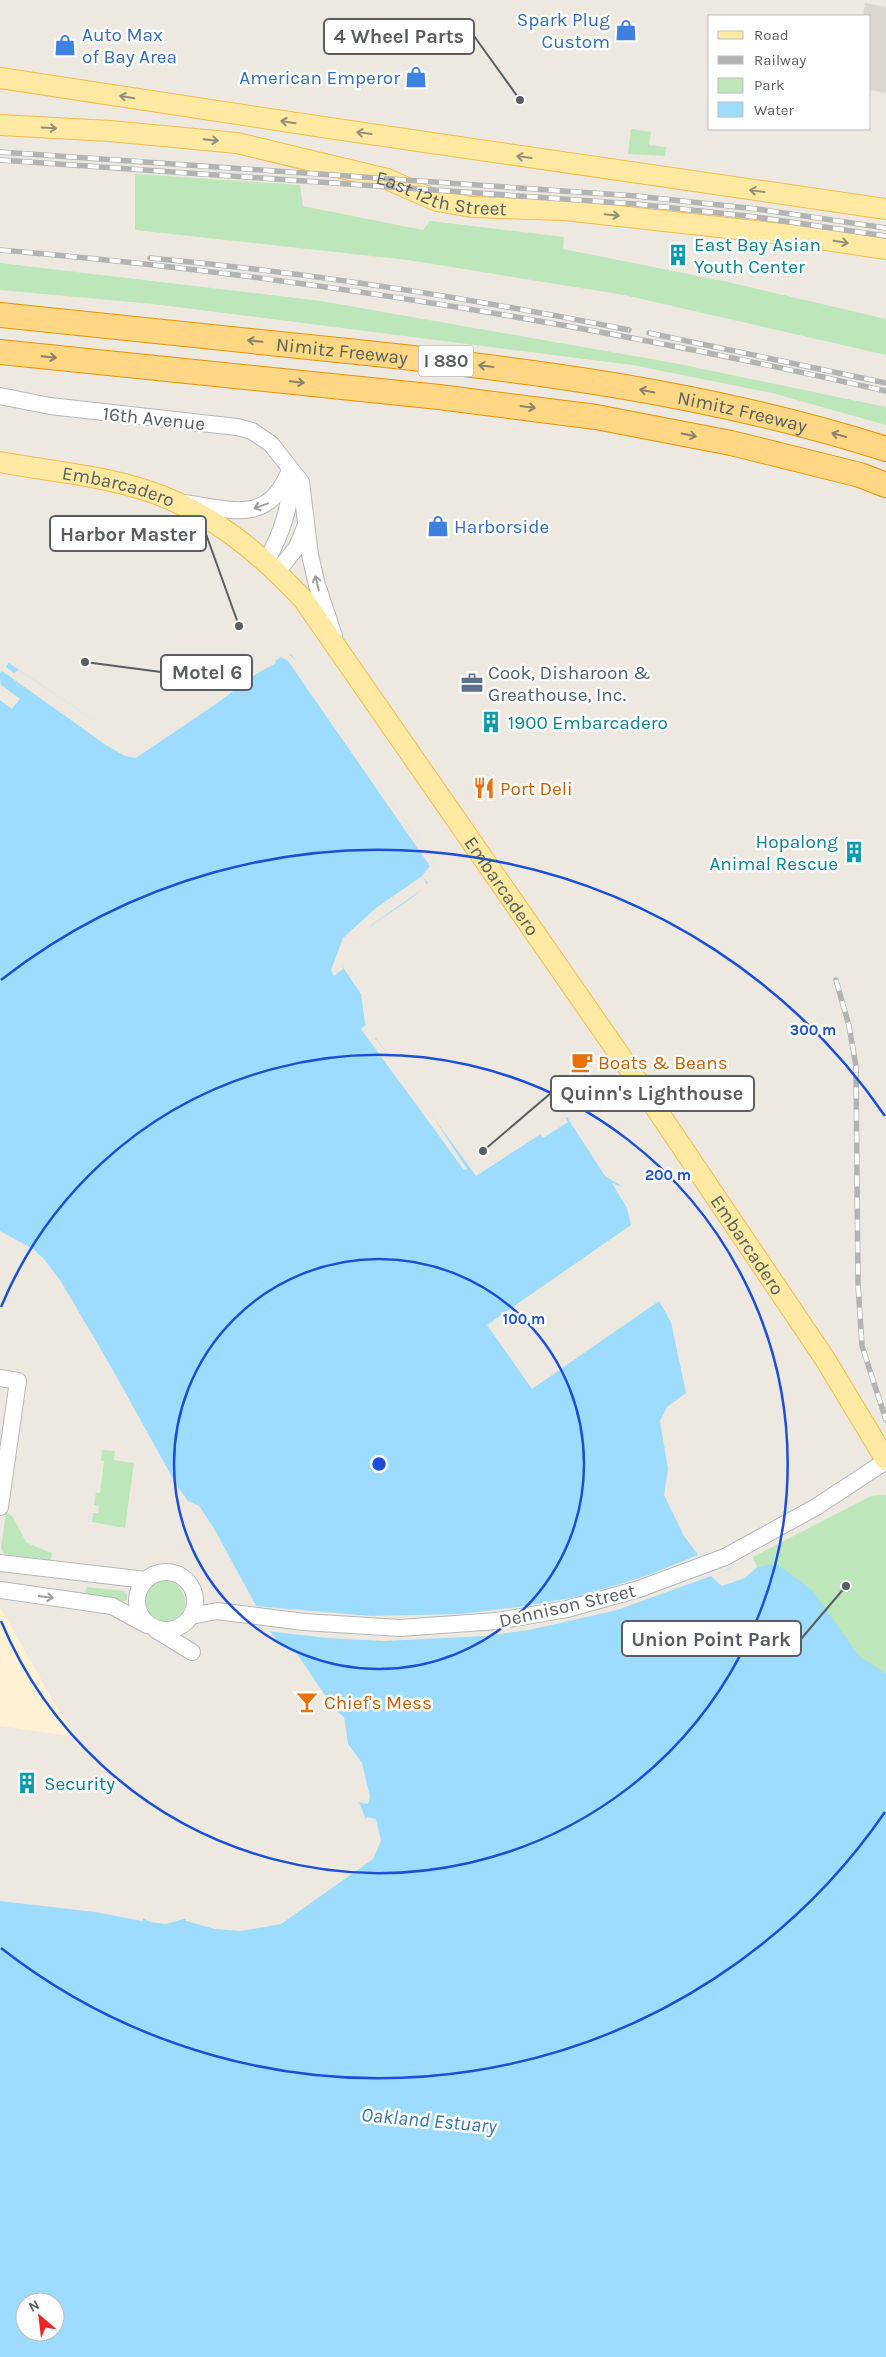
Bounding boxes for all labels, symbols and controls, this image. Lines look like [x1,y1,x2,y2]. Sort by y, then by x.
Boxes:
place label: Spark Plug Custom [517,9,610,53]
legend [708,15,871,130]
shop icon: Spark Plug Custom [613,17,639,43]
callout: 4 Wheel Parts [324,19,474,54]
place label: Auto Max of Bay Area [82,24,177,68]
text: 4 Wheel Parts [334,25,464,48]
text: Road [754,26,789,44]
shop icon: Auto Max of Bay Area [52,32,78,58]
text: Railway [754,51,806,69]
shop icon: American Emperor [403,64,429,90]
place label: American Emperor [239,67,400,89]
text: Park [754,76,784,94]
one-way arrow [120,92,136,102]
text: Water [754,101,795,119]
one-way arrow [280,117,296,127]
one-way arrow [40,123,56,132]
one-way arrow [356,128,372,138]
one-way arrow [202,135,218,145]
one-way arrow [516,151,532,161]
street label: East 12th Street [374,167,507,220]
one-way arrow [749,185,765,195]
one-way arrow [604,210,620,220]
place label: East Bay Asian Youth Center [694,234,821,278]
one-way arrow [833,237,849,247]
building icon: East Bay Asian Youth Center [665,242,691,268]
street label: Nimitz Freeway [275,333,409,369]
one-way arrow [247,336,263,346]
road number: I 880 [418,346,474,376]
one-way arrow [40,352,56,362]
one-way arrow [479,361,495,371]
one-way arrow [289,377,305,387]
one-way arrow [639,385,655,395]
street label: Nimitz Freeway [675,387,809,438]
street label: 16th Avenue [102,403,206,435]
one-way arrow [520,403,536,413]
one-way arrow [832,429,848,439]
one-way arrow [680,430,696,440]
street label: Embarcadero [60,462,178,512]
one-way arrow [254,502,269,511]
shop icon: Harborside [425,513,451,539]
callout: Harbor Master [50,516,206,551]
place label: Harborside [454,516,549,538]
text: Harbor Master [60,523,196,546]
one-way arrow [312,575,321,591]
callout: Motel 6 [161,655,252,690]
text: Motel 6 [172,661,242,684]
place label: Cook, Disharoon & Greathouse, Inc. [488,662,651,706]
office icon: Cook, Disharoon & Greathouse, Inc. [459,670,485,696]
building icon: 1900 Embarcadero [478,709,504,735]
place label: 1900 Embarcadero [508,712,668,734]
restaurant icon: Port Deli [471,775,497,801]
place label: Port Deli [500,778,573,800]
place label: Hopalong Animal Rescue [709,831,838,875]
street label: Embarcadero [459,833,543,940]
building icon: Hopalong Animal Rescue [841,839,867,865]
text: 300 m [790,1021,836,1039]
cafe icon: Boats & Beans [569,1049,595,1075]
place label: Boats & Beans [598,1052,728,1074]
callout: Quinn's Lighthouse [551,1076,754,1111]
text: Quinn's Lighthouse [561,1082,743,1105]
text: 200 m [645,1166,691,1184]
street label: Embarcadero [706,1191,788,1299]
text: 100 m [503,1310,545,1328]
centre of rings [370,1455,388,1473]
street label: Dennison Street [497,1580,638,1632]
one-way arrow [37,1592,53,1602]
callout: Union Point Park [622,1621,801,1656]
text: Union Point Park [631,1628,791,1651]
bar icon: Chief's Mess [294,1689,320,1715]
place label: Chief's Mess [324,1692,432,1714]
building icon: Security [14,1770,40,1796]
place label: Security [44,1773,115,1795]
water label: Oakland Estuary [360,2103,499,2138]
north arrow [15,2292,65,2342]
text: N [26,2296,43,2316]

